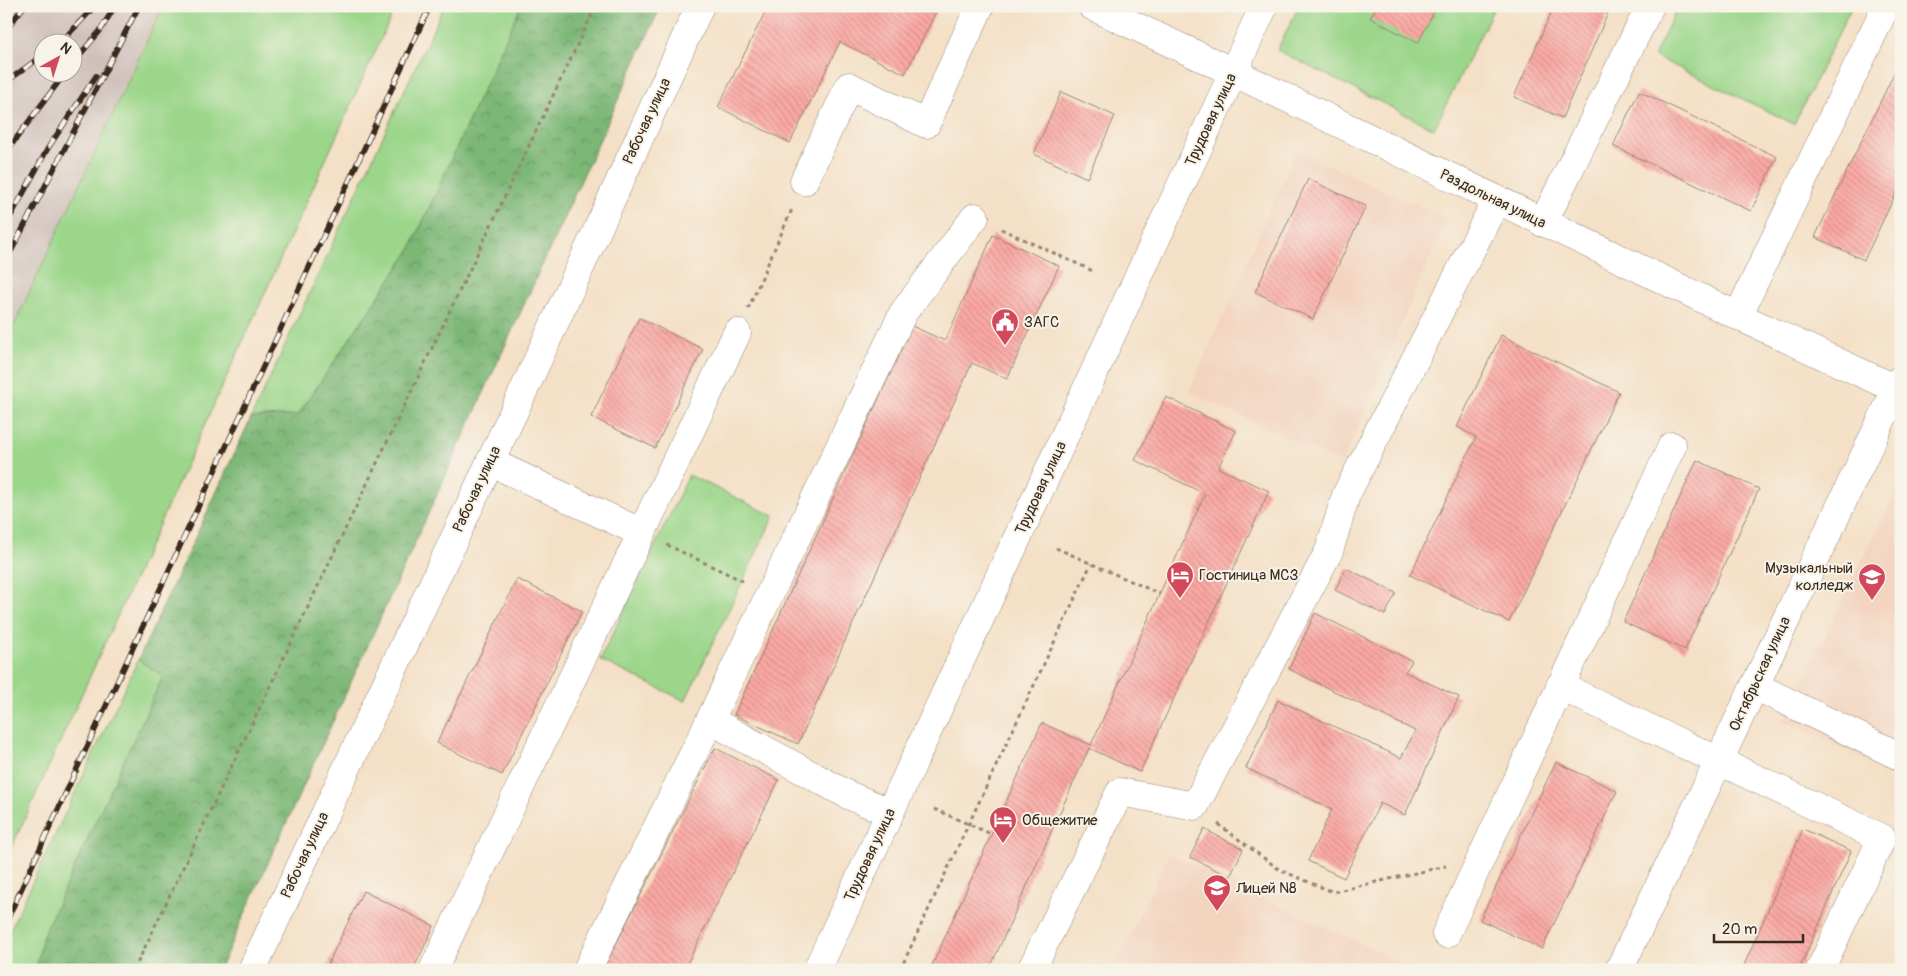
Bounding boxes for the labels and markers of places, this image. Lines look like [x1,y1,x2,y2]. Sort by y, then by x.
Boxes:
public building icon: ЗАГС [990,307,1020,346]
place label: ЗАГС [1024,313,1059,332]
place label: Музыкальный колледж [1765,559,1853,595]
hotel icon: Гостиница МСЗ [1165,560,1195,599]
school or university icon: Музыкальный колледж [1857,562,1887,601]
place label: Гостиница МСЗ [1199,566,1299,585]
hotel icon: Общежитие [988,805,1018,844]
place label: Общежитие [1022,811,1098,830]
school or university icon: Лицей N8 [1202,873,1232,912]
place label: Лицей N8 [1235,879,1297,898]

